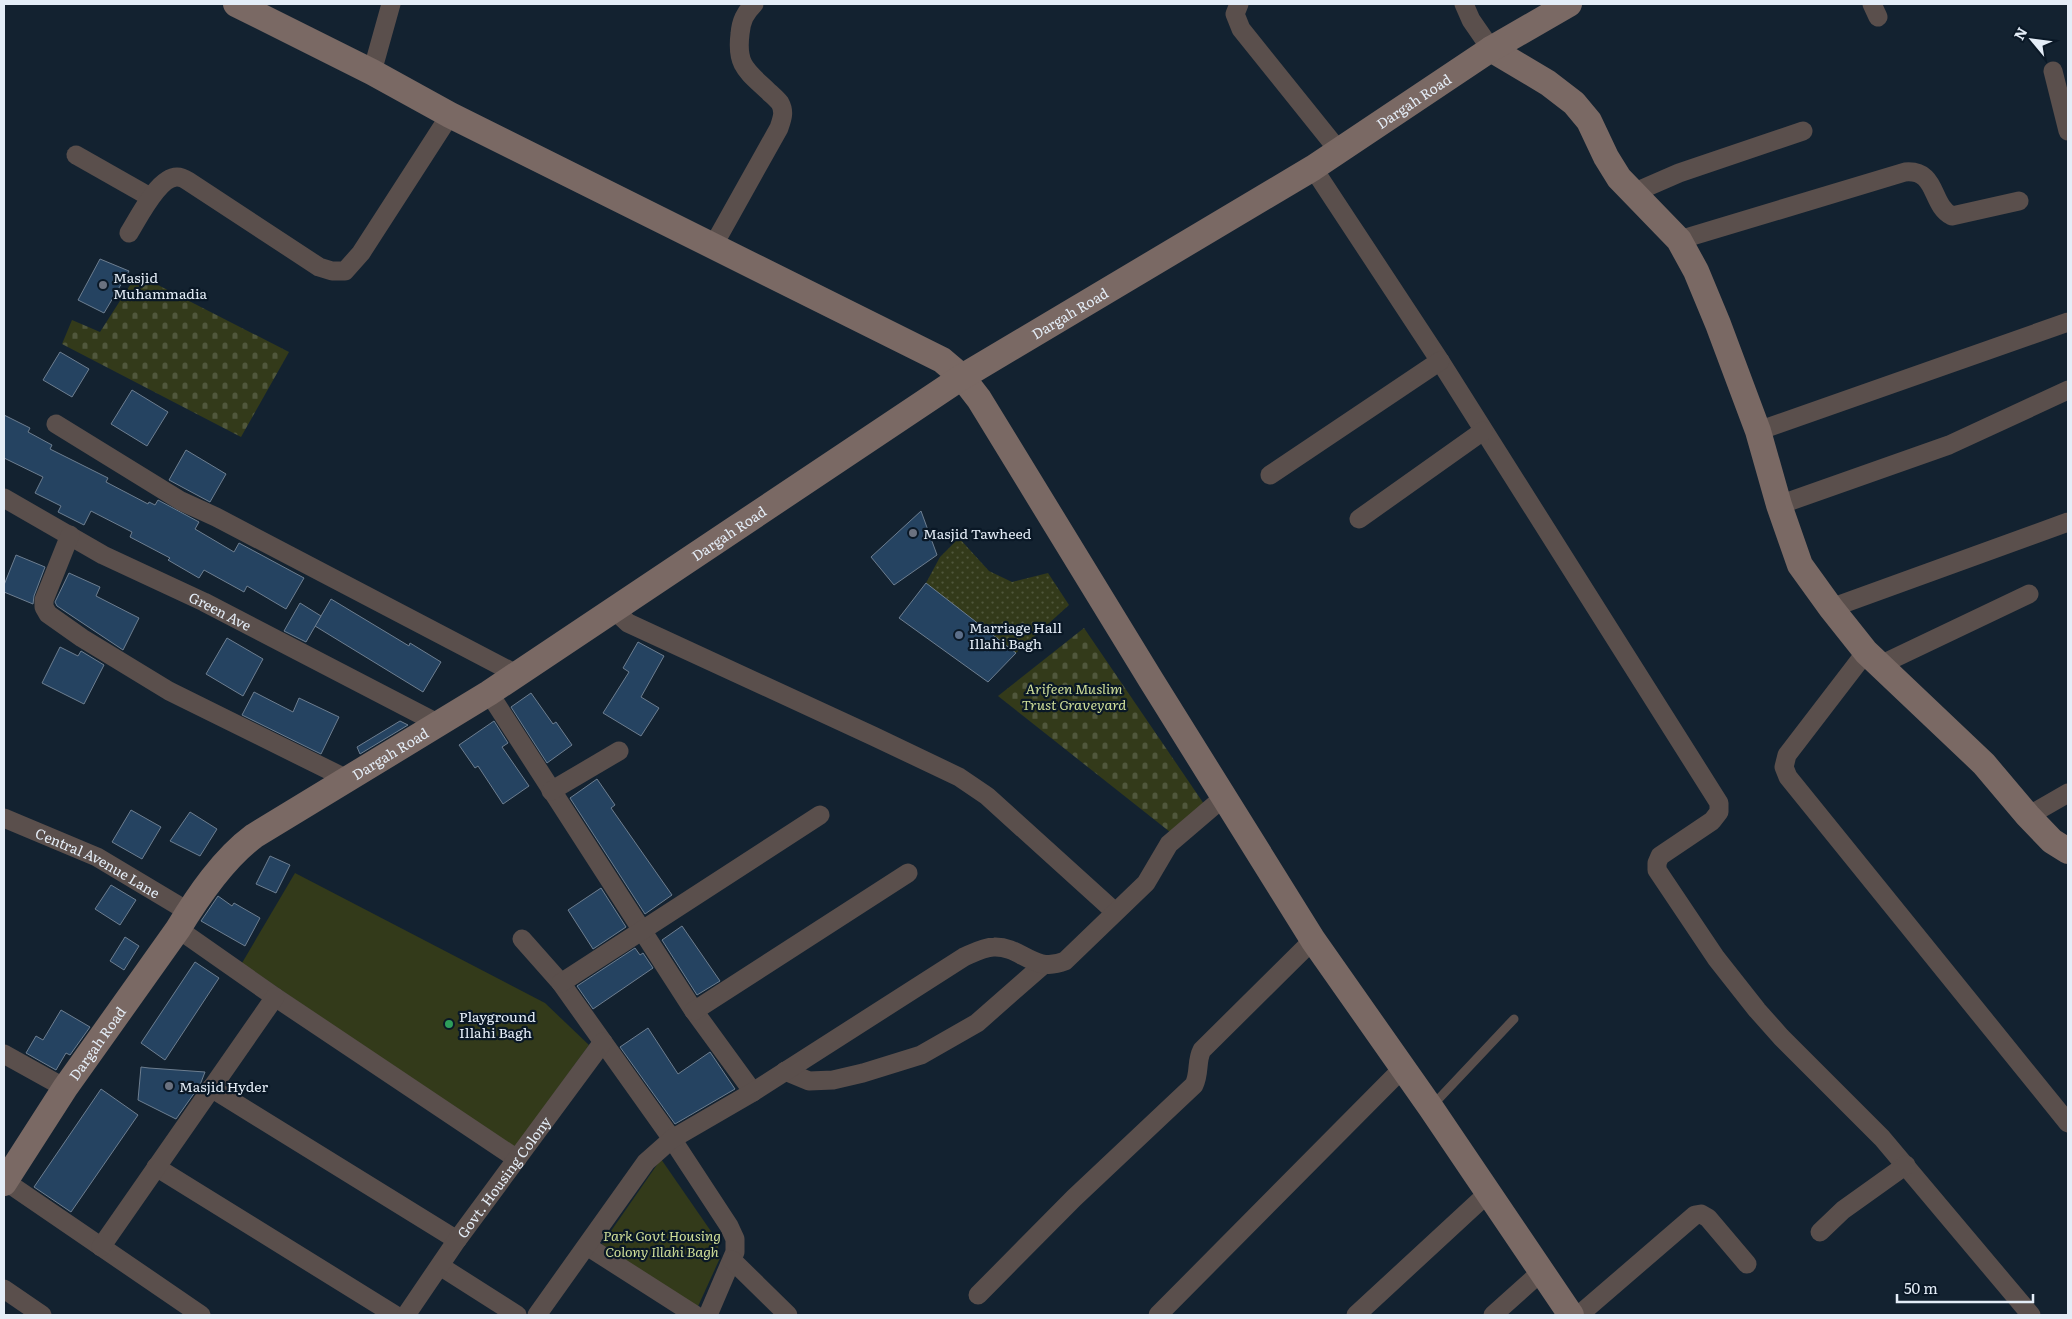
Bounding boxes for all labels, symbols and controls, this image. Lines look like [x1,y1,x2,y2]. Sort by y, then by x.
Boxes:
north arrow [2007,15,2057,65]
text: N [2008,23,2031,43]
street label: Dargah Road [1372,68,1455,133]
place label: Masjid Muhammadia [113,267,208,303]
marker: Masjid Muhammadia [97,279,109,291]
street label: Dargah Road [1028,282,1112,344]
street label: Dargah Road [687,500,770,565]
place label: Masjid Tawheed [923,523,1032,543]
marker: Masjid Tawheed [907,527,919,539]
street label: Green Ave [186,586,255,635]
place label: Marriage Hall Illahi Bagh [969,617,1062,653]
marker: Marriage Hall Illahi Bagh [953,629,965,641]
park label: Arifeen Muslim Trust Graveyard [1022,678,1126,714]
street label: Dargah Road [348,722,432,784]
street label: Central Avenue Lane [33,822,164,903]
street label: Dargah Road [64,1002,130,1084]
place label: Playground Illahi Bagh [459,1006,536,1042]
marker: Playground Illahi Bagh [443,1018,455,1030]
place label: Masjid Hyder [179,1076,268,1096]
marker: Masjid Hyder [163,1080,175,1092]
street label: Govt. Housing Colony [452,1111,556,1242]
park label: Park Govt Housing Colony Illahi Bagh [603,1225,721,1261]
scale bar [1897,1272,2033,1304]
text: 50 m [1904,1276,1938,1299]

